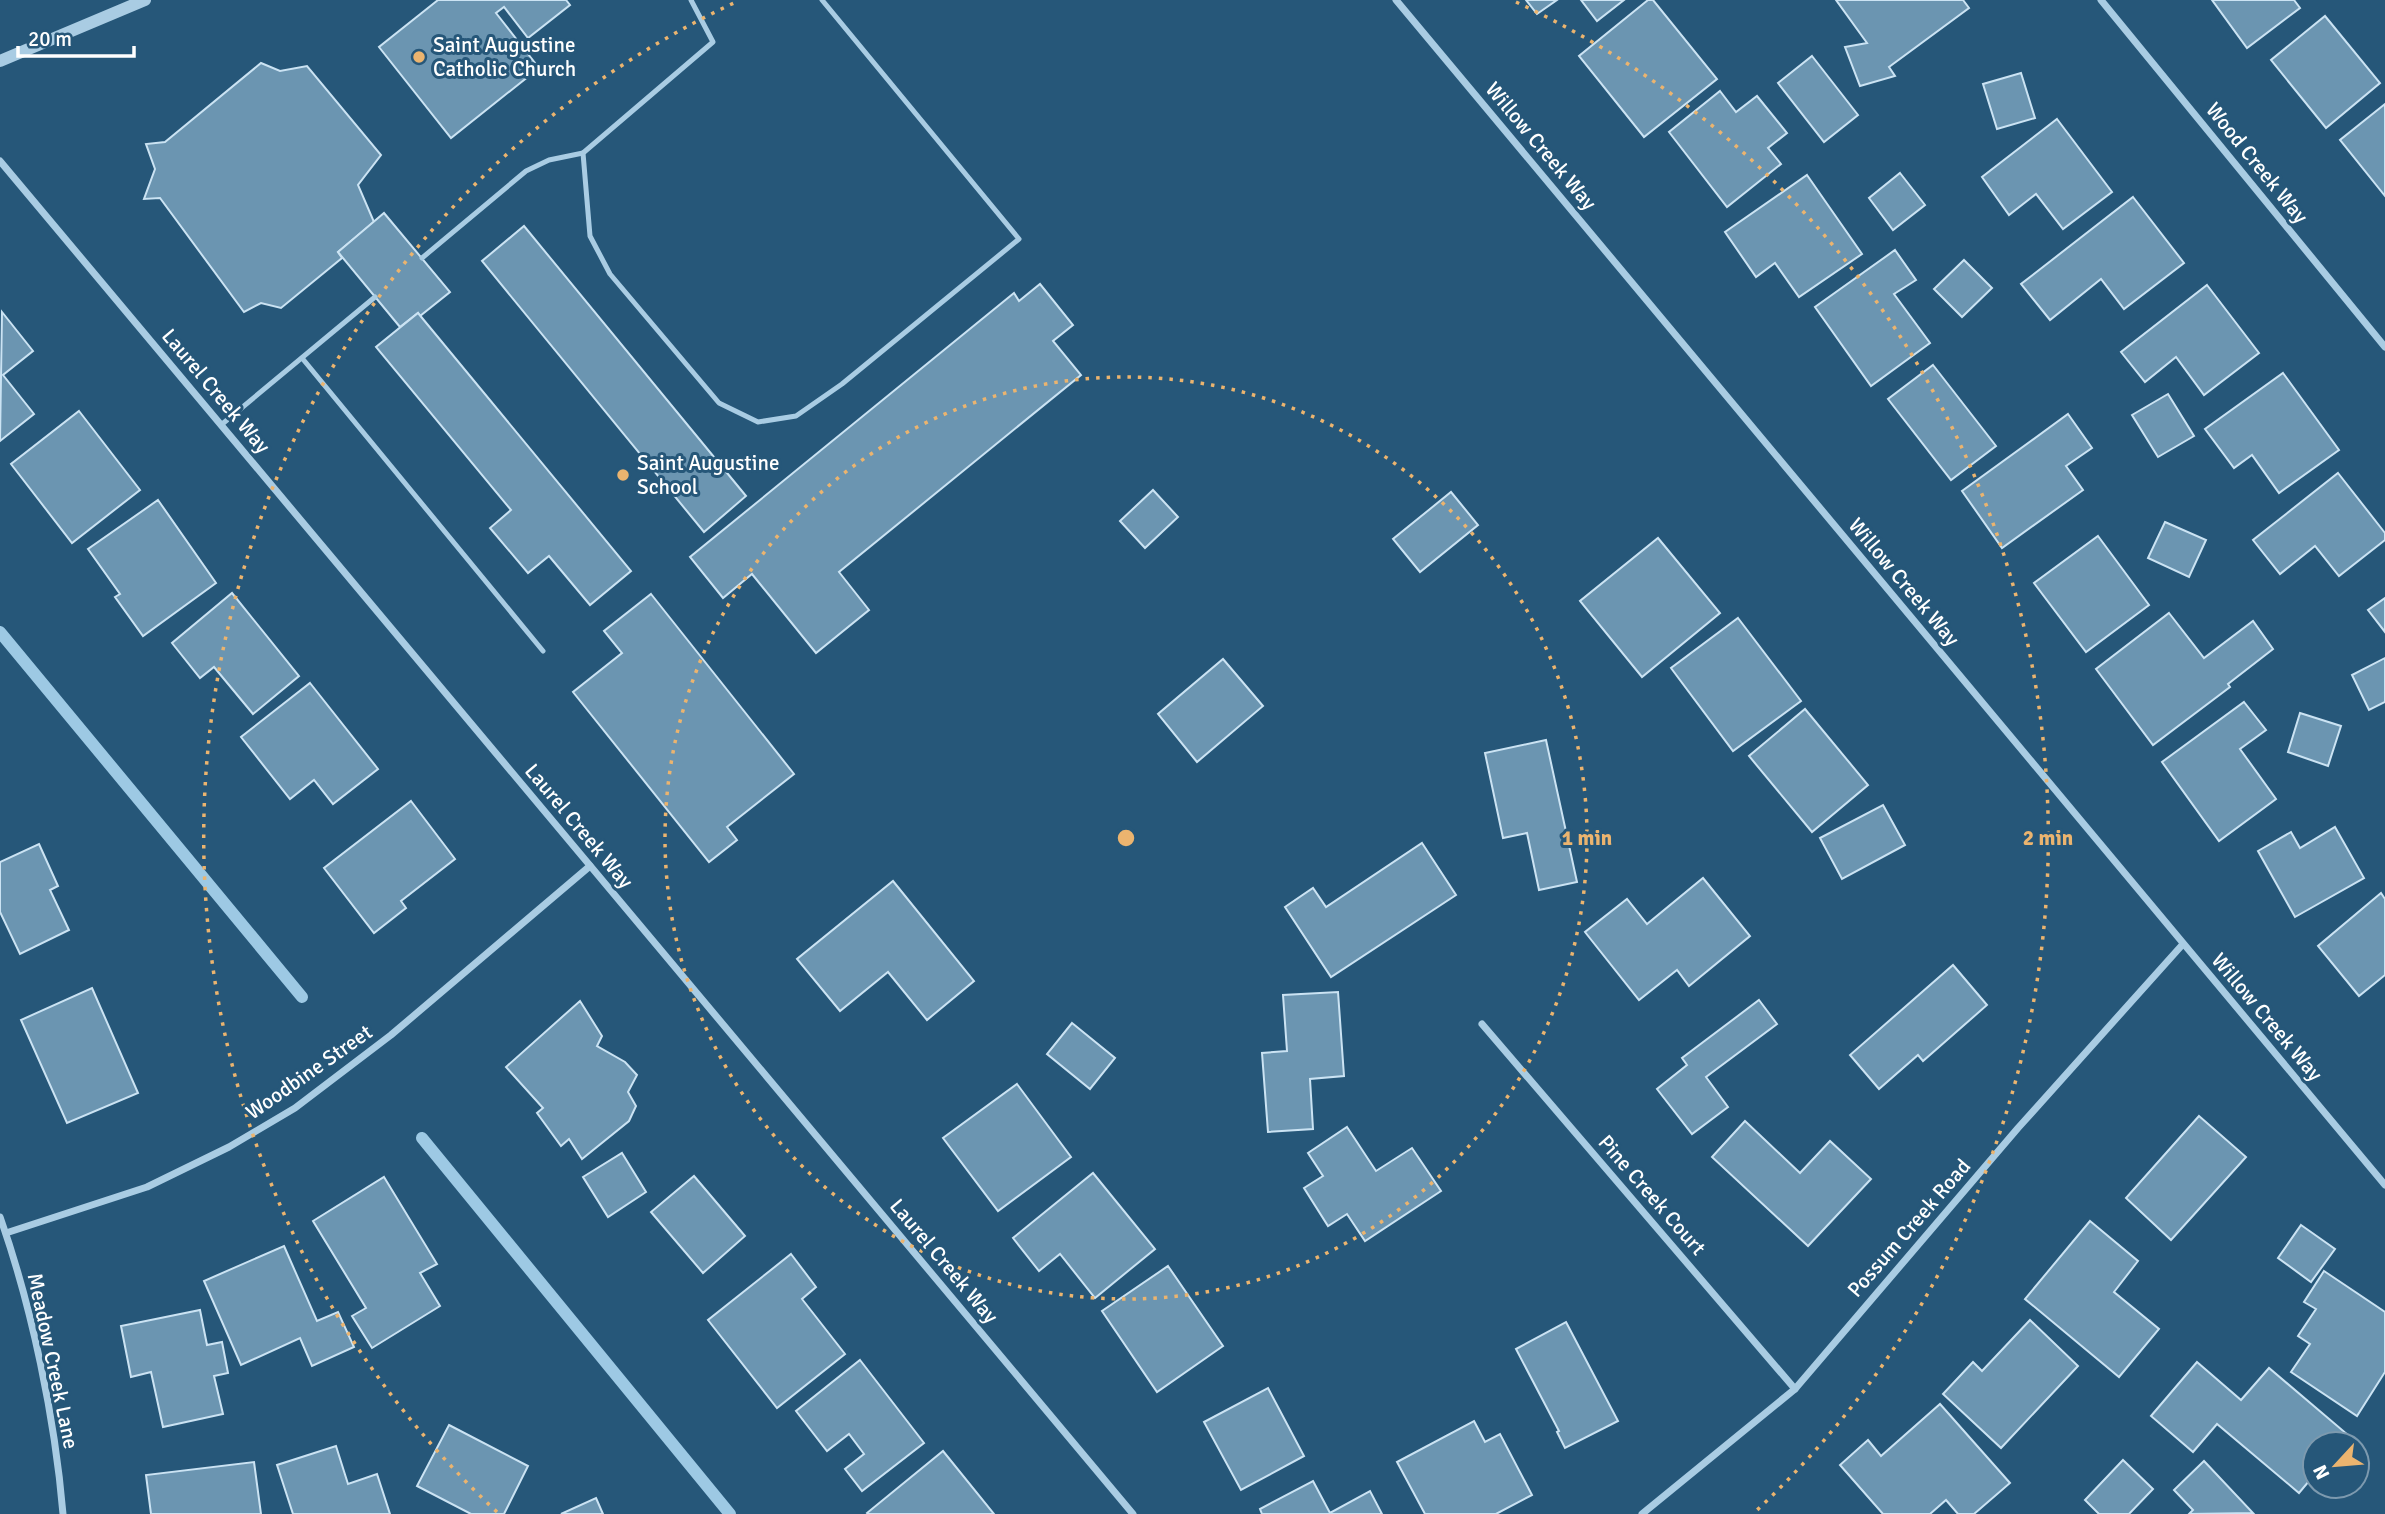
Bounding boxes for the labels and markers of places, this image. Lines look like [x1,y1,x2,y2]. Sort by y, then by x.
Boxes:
place label: Saint Augustine Catholic Church [433,32,576,82]
marker: Saint Augustine Catholic Church [411,49,427,65]
place label: Saint Augustine School [637,450,780,500]
marker: Saint Augustine School [615,467,631,483]
centre of rings [1114,826,1138,850]

